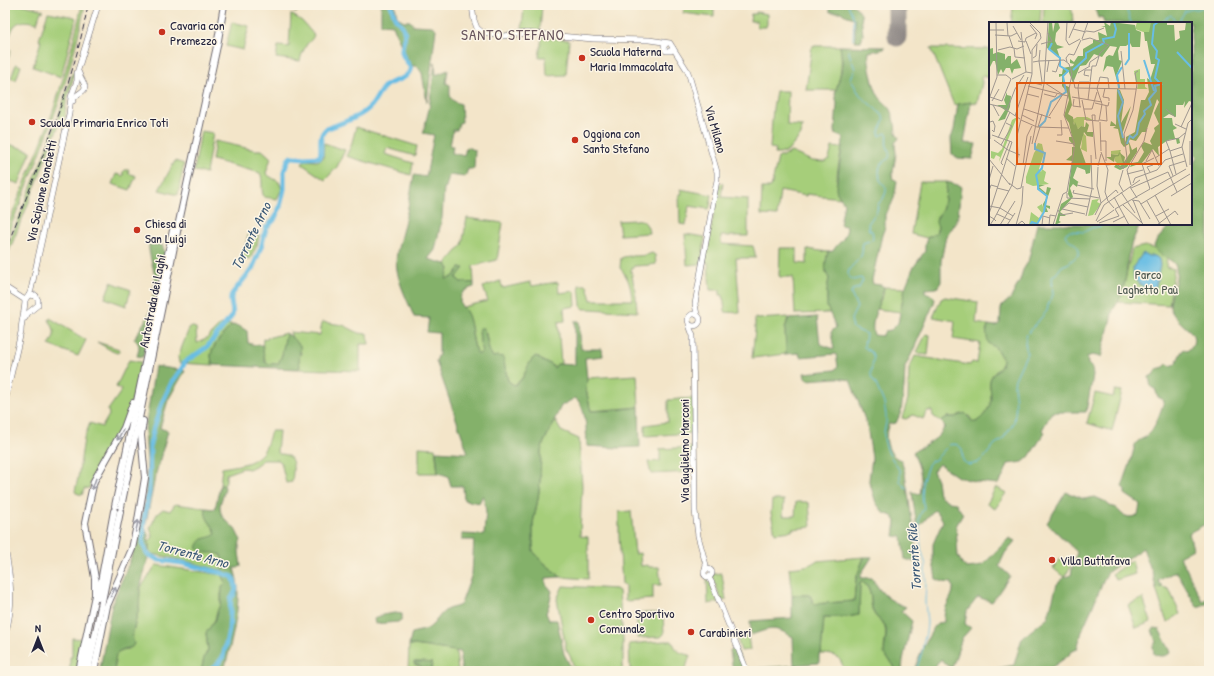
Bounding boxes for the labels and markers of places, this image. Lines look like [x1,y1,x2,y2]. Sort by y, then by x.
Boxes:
place label: Cavaria con Premezzo [170,16,225,49]
marker: Cavaria con Premezzo [157,27,167,37]
place label: Scuola Materna Maria Immacolata [590,42,673,75]
marker: Scuola Materna Maria Immacolata [577,53,587,63]
place label: Scuola Primaria Enrico Toti [40,113,169,131]
marker: Scuola Primaria Enrico Toti [27,117,37,127]
place label: Oggiona con Santo Stefano [583,124,649,157]
marker: Oggiona con Santo Stefano [570,135,580,145]
place label: Chiesa di San Luigi [145,214,187,247]
marker: Chiesa di San Luigi [132,225,142,235]
place label: Villa Buttafava [1060,551,1130,569]
marker: Villa Buttafava [1047,555,1057,565]
place label: Centro Sportivo Comunale [599,604,674,637]
marker: Centro Sportivo Comunale [586,615,596,625]
place label: Carabinieri [699,623,751,641]
marker: Carabinieri [686,627,696,637]

